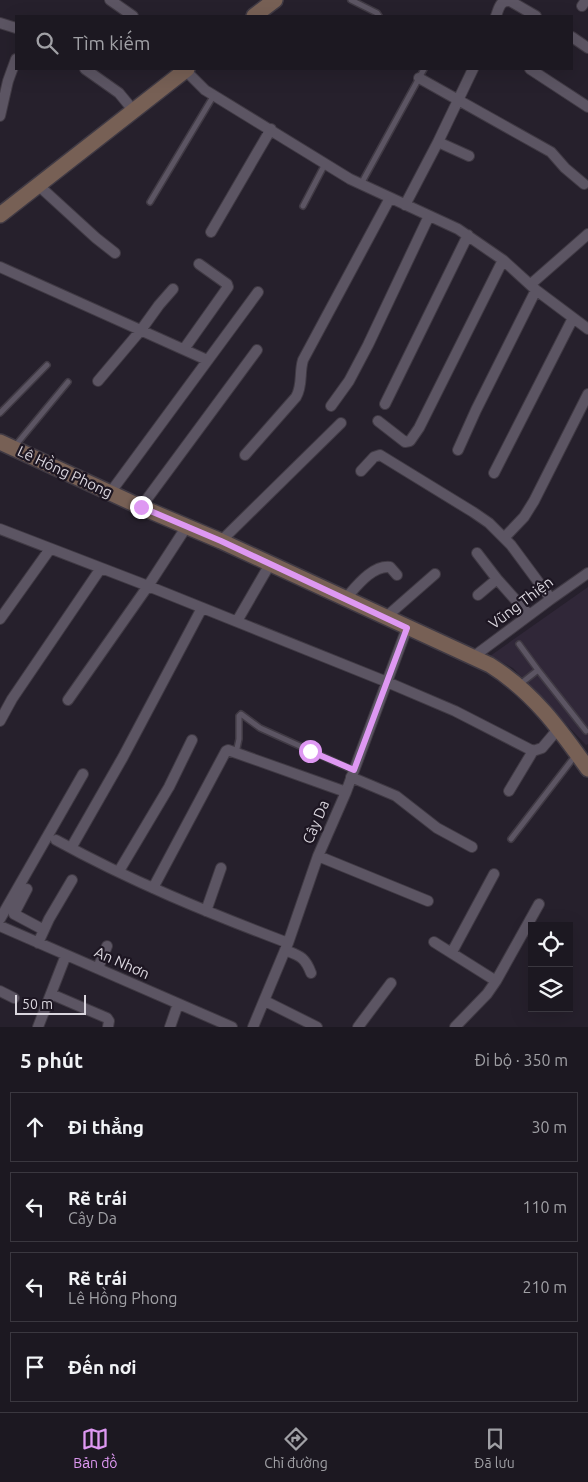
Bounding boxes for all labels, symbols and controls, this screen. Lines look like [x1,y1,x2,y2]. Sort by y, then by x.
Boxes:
search box [15,15,573,70]
icon: search [33,29,61,57]
text: Tìm kiếm [73,32,150,54]
street label: Lê Hồng Phong [15,441,116,501]
route end [130,496,153,519]
street label: Vũng Thiện [485,573,556,632]
route start [299,740,322,763]
street label: Cây Da [299,797,332,846]
map controls [528,922,573,1012]
button: locate [528,922,573,967]
street label: An Nhơn [92,943,152,982]
button: layers [528,967,573,1012]
scale bar [15,992,86,1015]
text: 50 m [22,996,53,1012]
text: 5 phút [20,1048,83,1072]
text: Đi bộ · 350 m [474,1051,568,1069]
icon: ahead [21,1113,49,1141]
text: Đi thẳng [68,1116,144,1138]
text: 30 m [531,1118,567,1136]
text: Rẽ trái [68,1187,127,1209]
icon: left [21,1193,49,1221]
text: 110 m [522,1198,567,1216]
text: Cây Da [68,1209,117,1227]
text: Rẽ trái [68,1267,127,1289]
icon: left [21,1273,49,1301]
text: 210 m [522,1278,567,1296]
text: Lê Hồng Phong [68,1289,178,1307]
icon: arrive [21,1353,49,1381]
text: Đến nơi [68,1356,137,1378]
tab: Bản đồ [73,1425,118,1471]
tab: Chỉ đường [264,1425,328,1471]
tab: Đã lưu [474,1425,515,1471]

